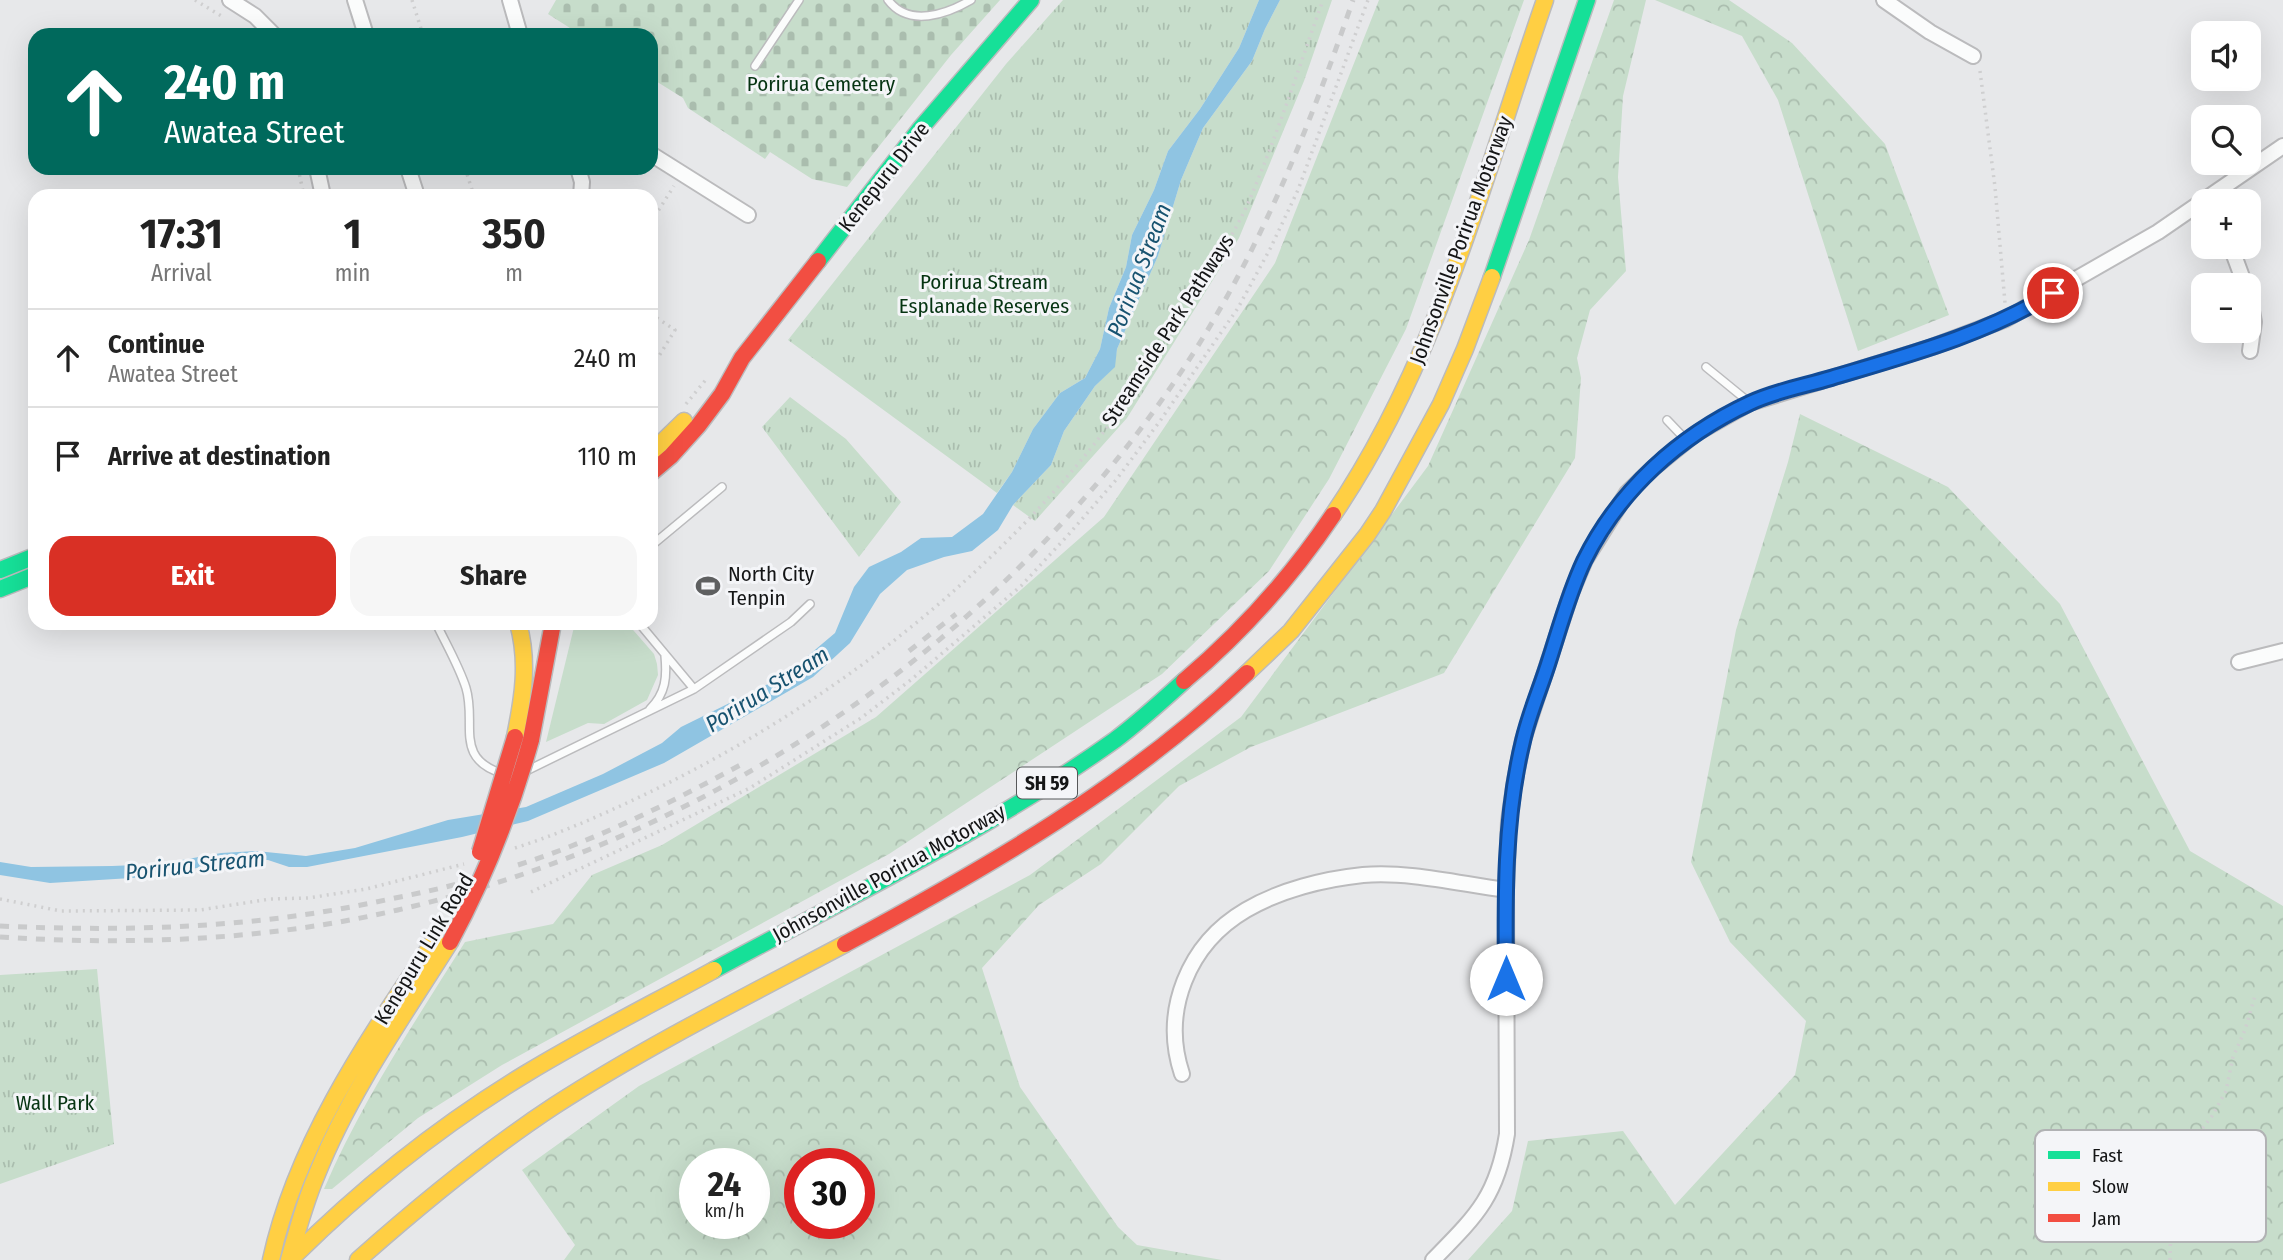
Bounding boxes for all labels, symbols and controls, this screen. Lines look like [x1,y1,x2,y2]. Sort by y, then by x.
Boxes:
map controls [2191,21,2261,343]
button: sound [2191,21,2261,91]
text: 240 m [164,53,285,112]
icon: ahead [49,56,140,147]
park label: Porirua Cemetery [747,71,896,97]
button: search [2191,105,2261,175]
street label: Johnsonville Porirua Motorway [1404,112,1518,368]
text: Awatea Street [164,113,344,151]
street label: Kenepuru Drive [833,117,935,237]
button: + [2191,189,2261,259]
water label: Porirua Stream [1101,199,1177,341]
text: 17:31 [140,209,223,259]
text: 1 [344,209,362,259]
text: 350 [483,209,546,259]
street label: Streamside Park Pathways [1096,229,1240,431]
text: Arrival [151,259,212,287]
text: min [335,259,370,287]
text: m [505,259,523,287]
pin [2023,263,2083,323]
park label: Porirua Stream Esplanade Reserves [899,269,1069,319]
button: − [2191,273,2261,343]
icon: arrive [2034,274,2072,312]
text: Continue [108,329,205,360]
icon: ahead [49,339,87,377]
text: 240 m [574,343,637,374]
text: Awatea Street [108,360,238,388]
icon: arrive [49,437,87,475]
text: Arrive at destination [108,441,331,472]
text: 110 m [577,441,637,472]
button: Exit [49,536,336,616]
button: Share [350,536,637,616]
place label: North City Tenpin [728,561,815,611]
sports icon: North City Tenpin [694,572,722,600]
water label: Porirua Stream [700,640,834,738]
road number: SH 59 [1017,768,1077,798]
street label: Johnsonville Porirua Motorway [768,798,1010,948]
water label: Porirua Stream [124,844,266,886]
street label: Kenepuru Link Road [369,869,479,1029]
position arrow [1469,942,1543,1016]
park label: Wall Park [16,1090,94,1116]
legend [2035,1130,2266,1242]
text: Fast [2092,1144,2123,1167]
speed limit sign: 30 [784,1148,875,1239]
text: 24 [708,1163,741,1205]
text: Slow [2092,1175,2129,1198]
text: km/h [704,1200,745,1222]
text: Jam [2092,1207,2121,1230]

